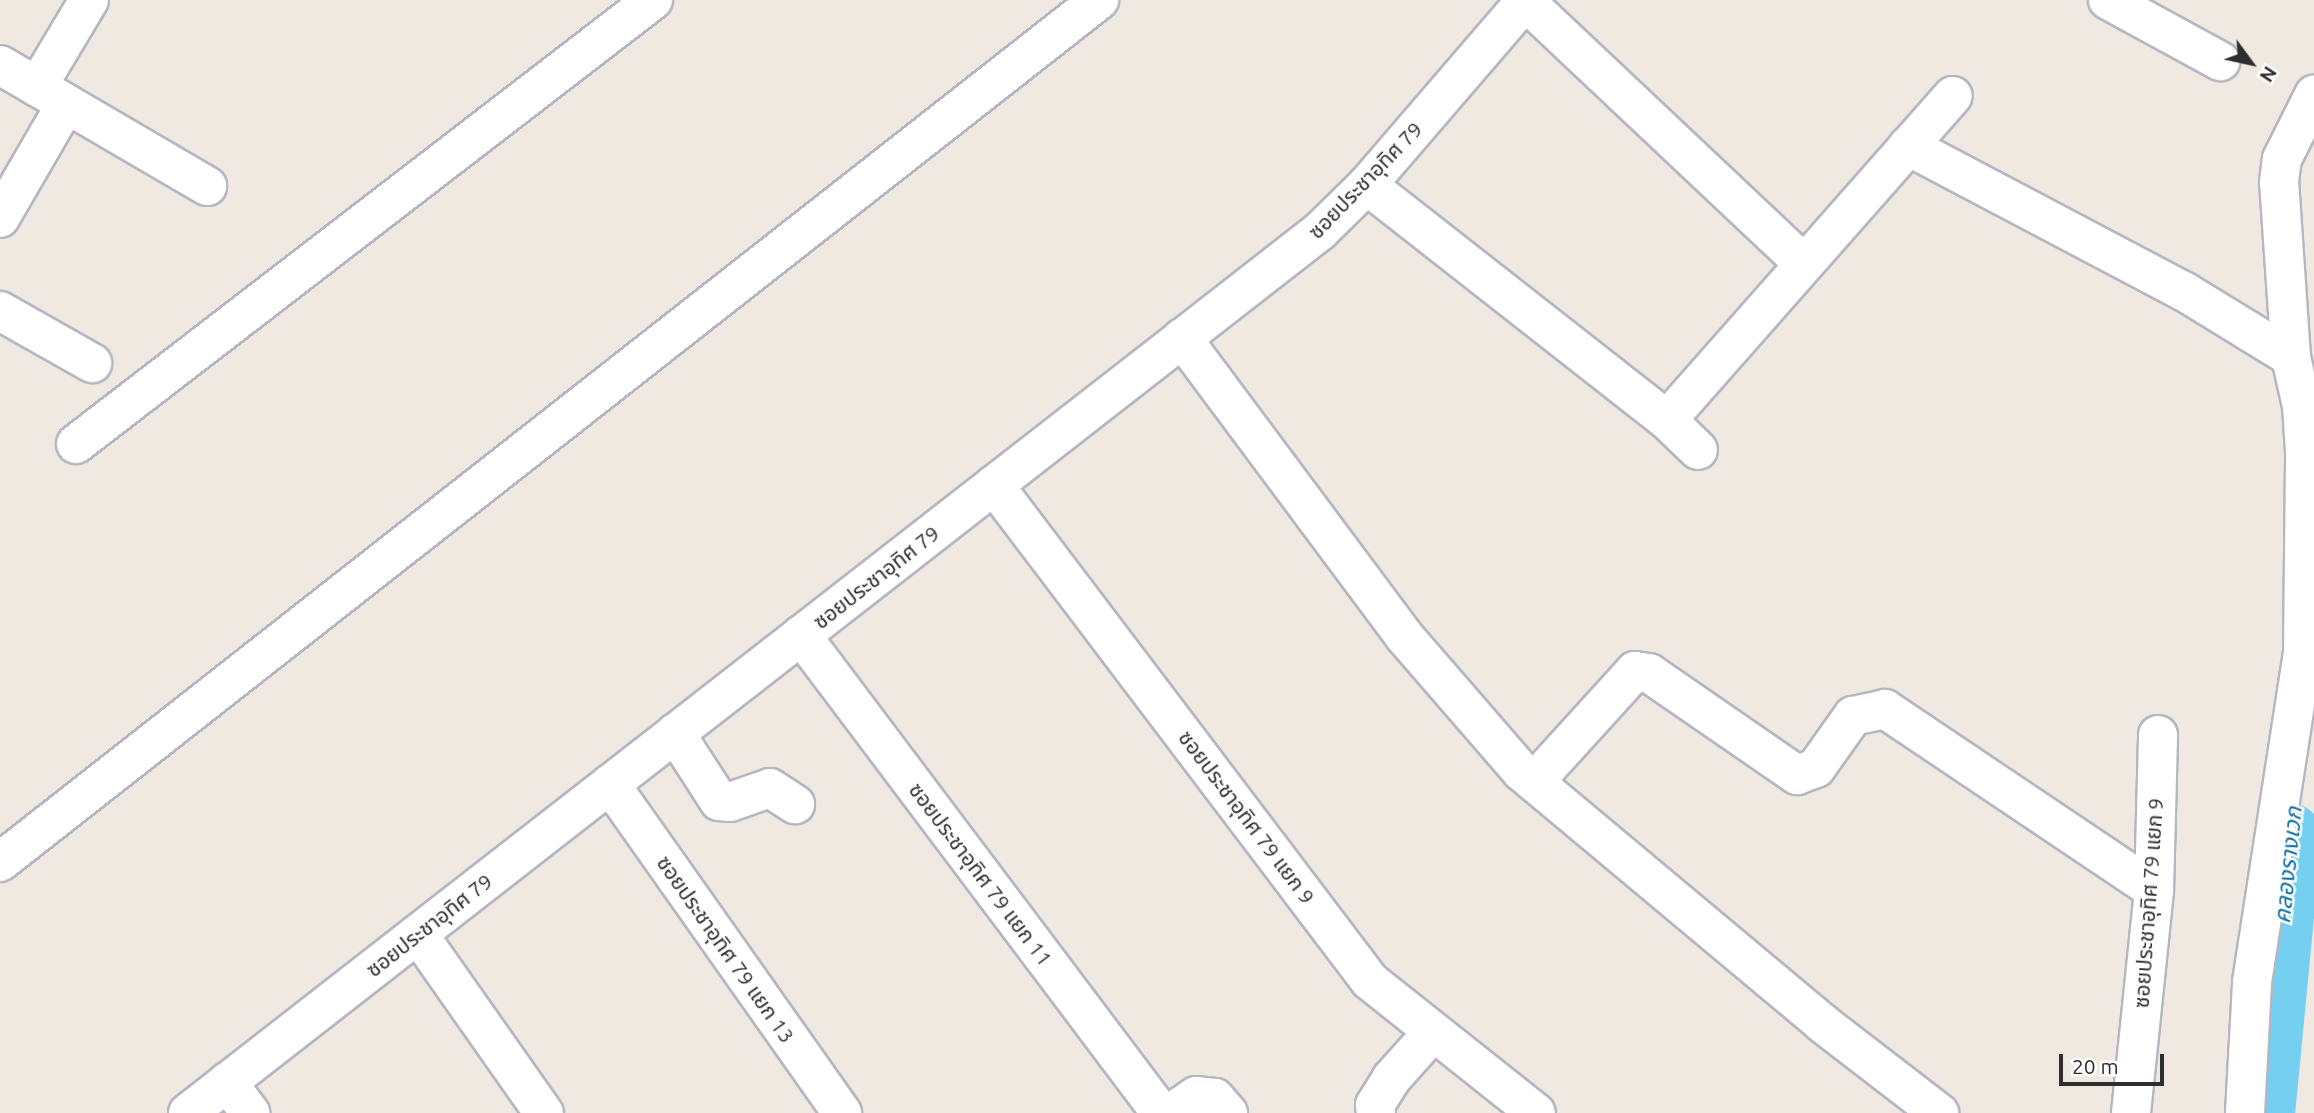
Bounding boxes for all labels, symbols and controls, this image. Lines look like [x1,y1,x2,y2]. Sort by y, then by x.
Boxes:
north arrow [2216,28,2286,98]
text: N [2256,62,2282,86]
street label: ซอยประชาอุทิศ 79 [1303,116,1427,244]
street label: ซอยประชาอุทิศ 79 [808,520,944,634]
street label: ซอยประชาอุทิศ 79 แยก 9 [1174,725,1320,909]
street label: ซอยประชาอุทิศ 79 แยก 11 [904,778,1058,970]
street label: ซอยประชาอุทิศ 79 แยก 9 [2128,797,2168,1009]
water label: คลองรางเวก [2268,805,2308,925]
street label: ซอยประชาอุทิศ 79 แยก 13 [652,851,800,1047]
street label: ซอยประชาอุทิศ 79 [361,868,497,982]
scale bar [2062,1040,2167,1084]
text: 20 m [2072,1054,2119,1078]

